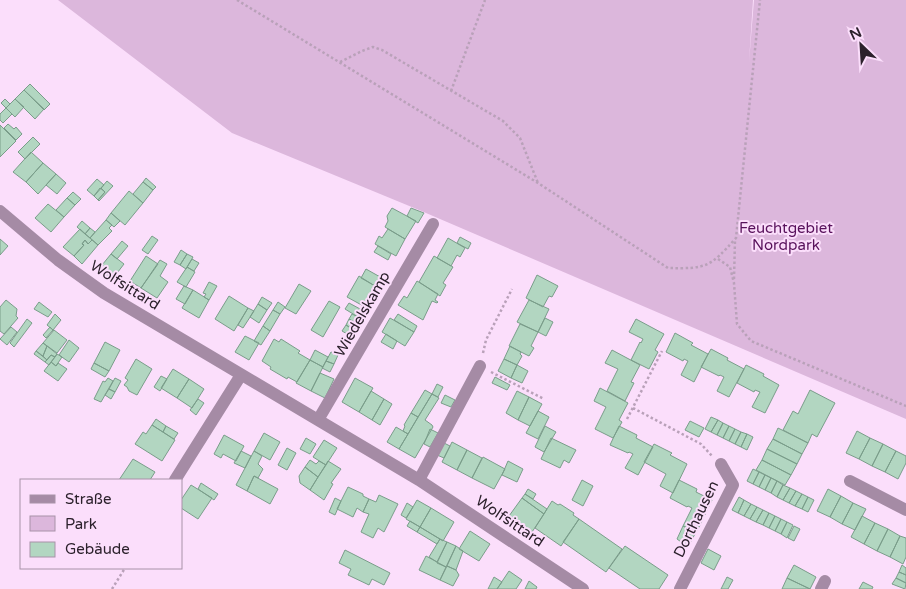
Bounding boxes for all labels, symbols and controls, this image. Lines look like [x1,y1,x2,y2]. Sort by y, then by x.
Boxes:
north arrow [836,20,886,70]
text: N [847,24,864,44]
park label: Feuchtgebiet Nordpark [739,219,833,254]
street label: Wolfsittard [87,256,163,314]
street label: Wiedelskamp [330,268,394,360]
street label: Dorthausen [670,478,722,560]
legend [20,479,182,569]
text: Straße [65,490,111,508]
street label: Wolfsittard [472,491,548,551]
text: Park [65,515,97,533]
text: Gebäude [65,540,130,558]

